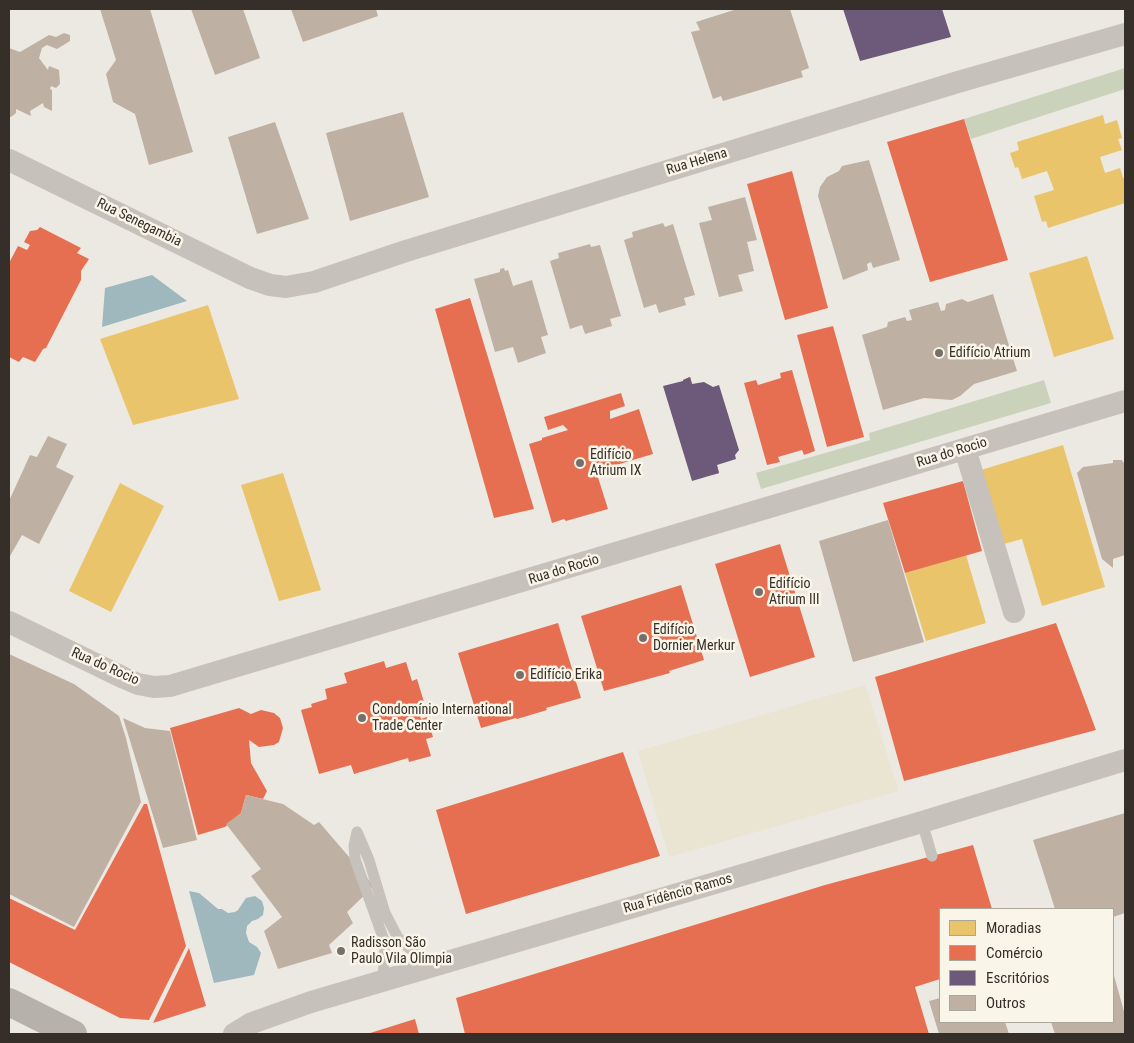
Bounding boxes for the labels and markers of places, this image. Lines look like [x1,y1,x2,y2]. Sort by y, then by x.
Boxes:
place label: Edifício Atrium [949,345,1031,361]
marker: Edifício Atrium [933,347,945,359]
place label: Edifício Atrium IX [590,447,641,480]
marker: Edifício Atrium IX [574,457,586,469]
place label: Edifício Atrium III [769,576,820,608]
marker: Edifício Atrium III [753,586,765,598]
place label: Edifício Dornier Merkur [653,622,735,654]
marker: Edifício Dornier Merkur [637,632,649,644]
place label: Edifício Erika [530,667,602,683]
marker: Edifício Erika [514,669,526,681]
place label: Condomínio International Trade Center [372,702,512,734]
marker: Condomínio International Trade Center [356,712,368,724]
place label: Radisson São Paulo Vila Olimpia [351,935,452,968]
marker: Radisson São Paulo Vila Olimpia [335,945,347,957]

